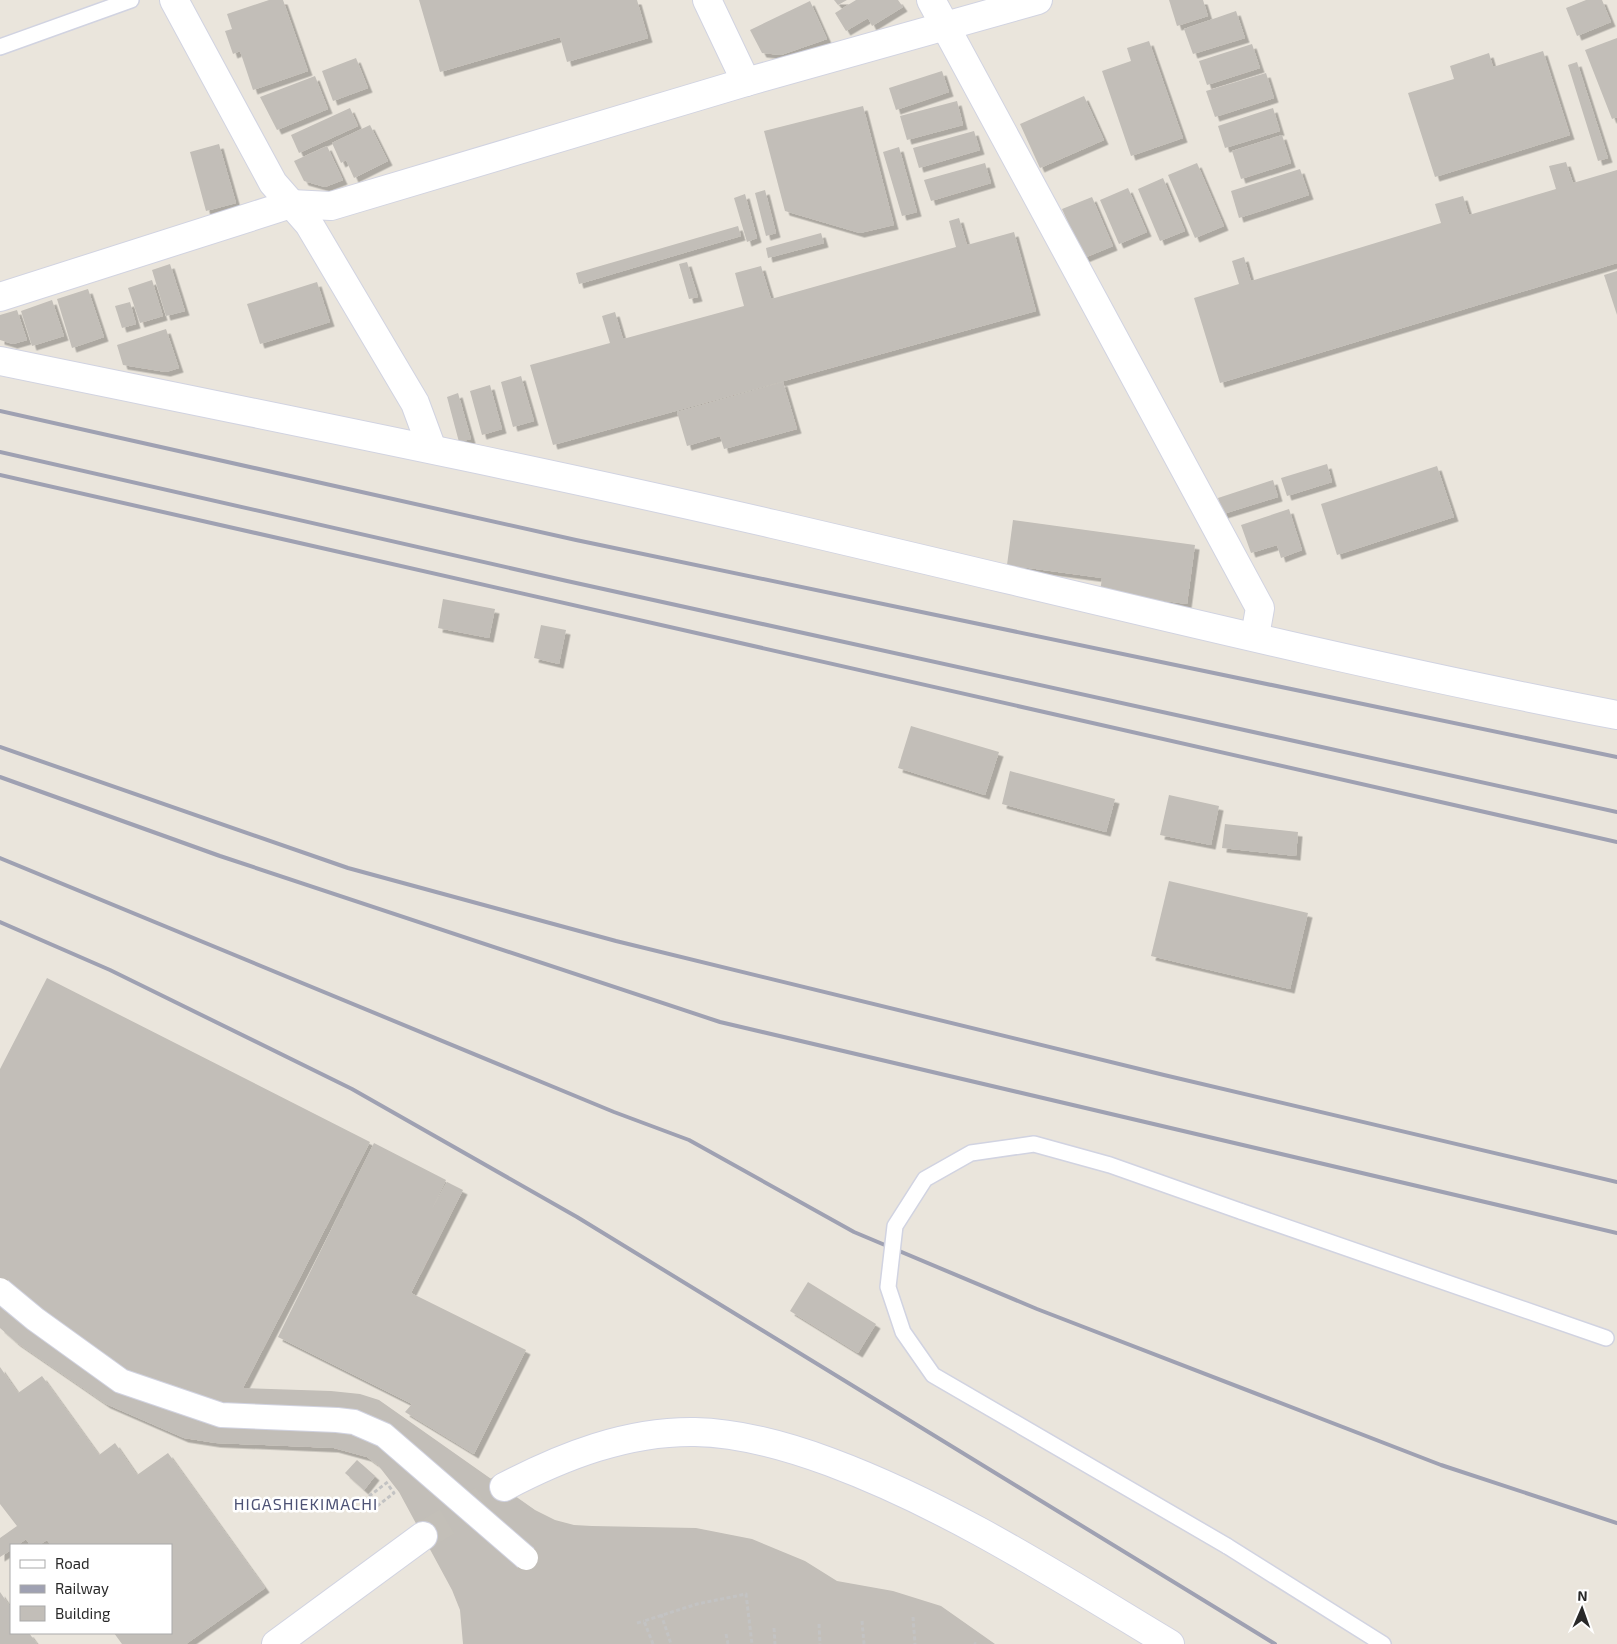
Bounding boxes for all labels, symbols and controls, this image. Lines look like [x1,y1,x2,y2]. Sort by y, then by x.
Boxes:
district label: HIGASHIEKIMACHI [234,1494,378,1513]
legend [10,1544,172,1634]
text: Road [55,1554,90,1572]
text: Railway [55,1579,109,1597]
north arrow [1557,1584,1607,1634]
text: N [1577,1587,1588,1604]
text: Building [55,1604,111,1622]

